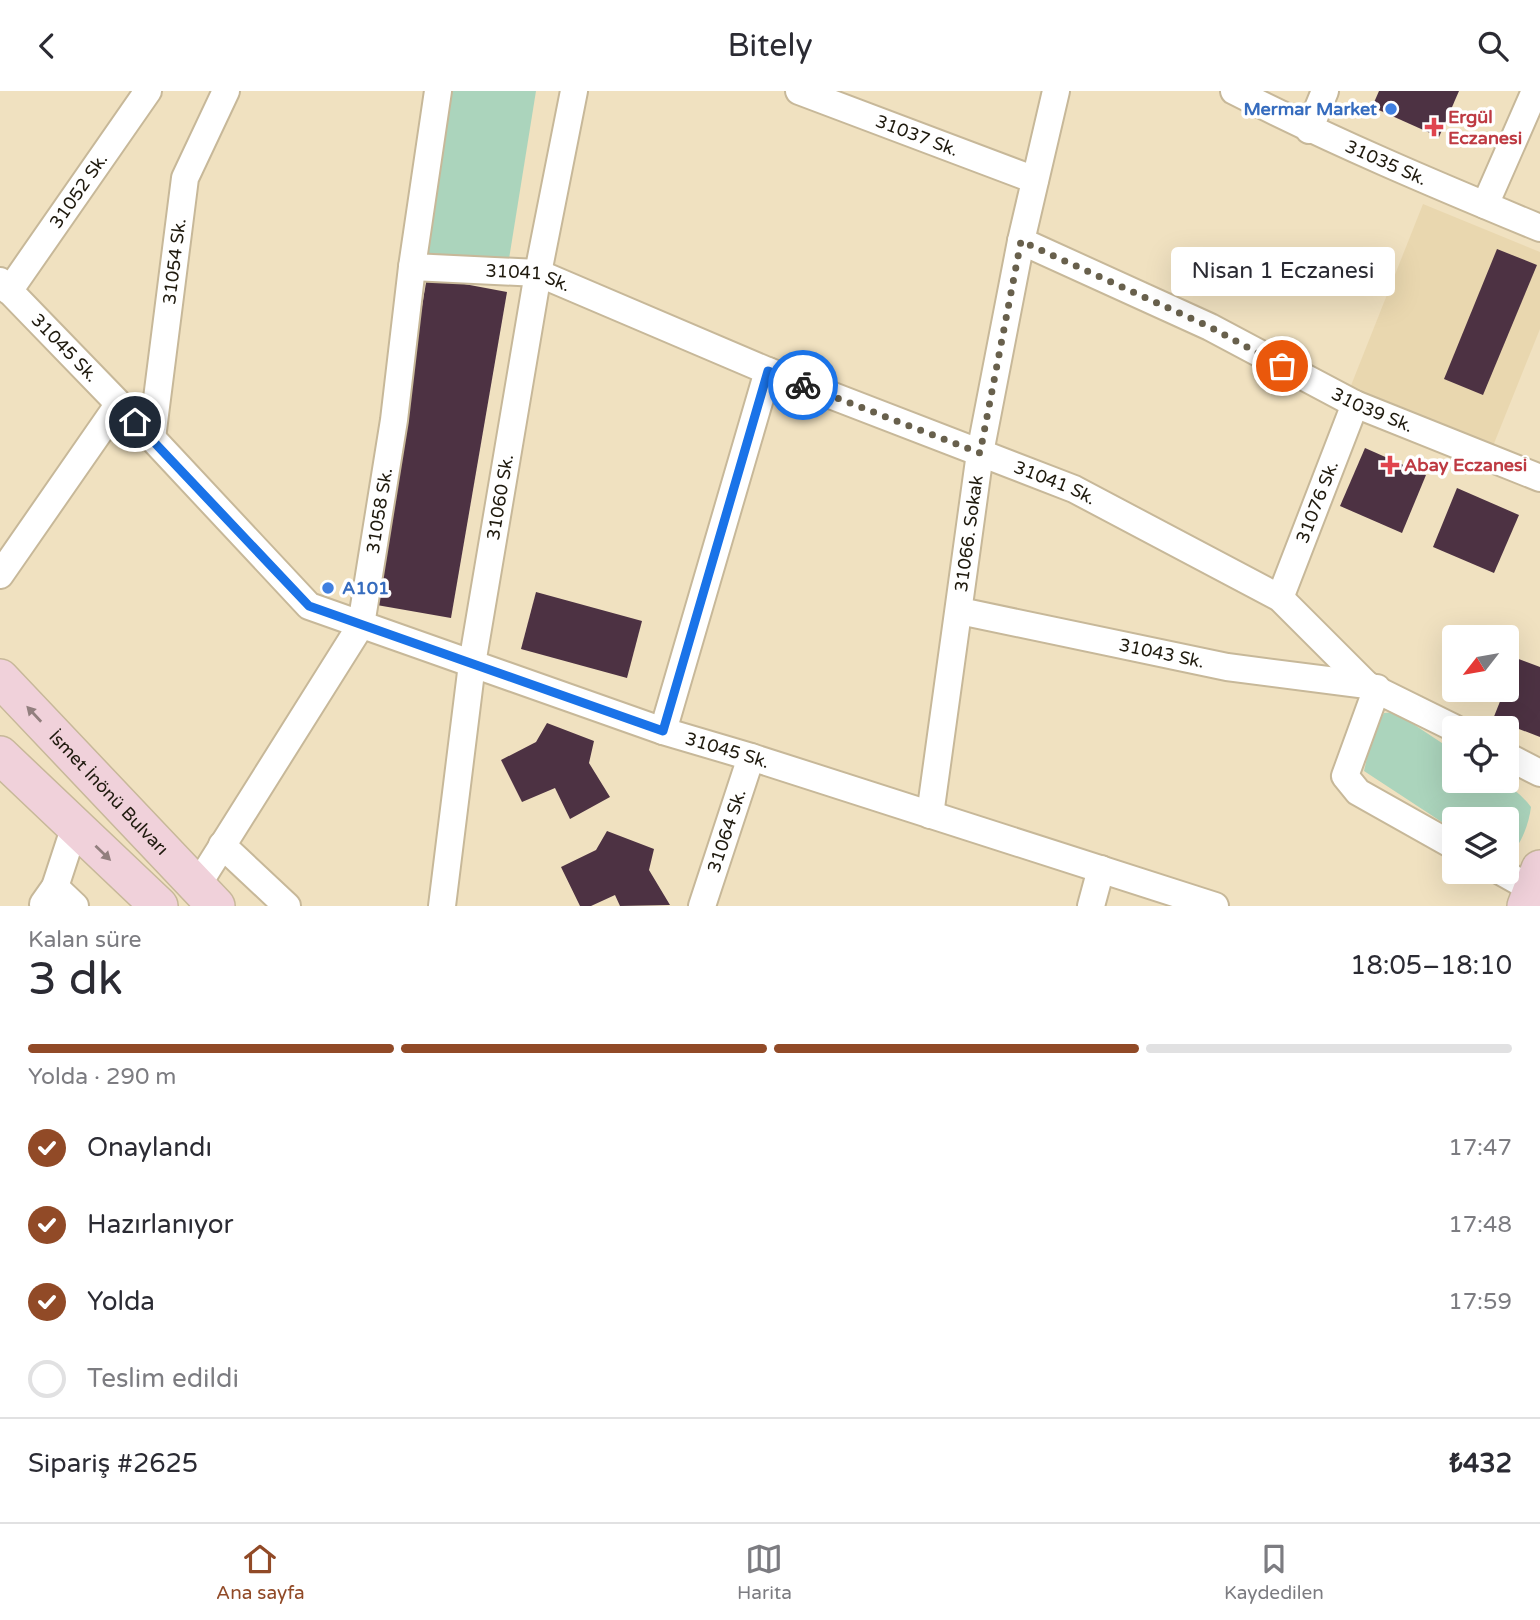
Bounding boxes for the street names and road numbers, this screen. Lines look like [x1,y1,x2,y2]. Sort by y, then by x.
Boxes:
street label: 31037 Sk. [872,110,961,161]
street label: 31035 Sk. [1342,135,1430,190]
street label: 31052 Sk. [45,149,112,233]
street label: 31054 Sk. [158,217,191,306]
street label: 31041 Sk. [485,260,574,297]
street label: 31045 Sk. [27,309,103,387]
street label: 31039 Sk. [1328,382,1416,437]
street label: 31060 Sk. [482,453,518,542]
street label: 31041 Sk. [1011,456,1100,510]
street label: 31076 Sk. [1291,458,1343,546]
street label: 31058 Sk. [362,466,397,555]
street label: 31066. Sokak [950,474,988,593]
street label: 31043 Sk. [1117,634,1206,673]
street label: İsmet İnönü Bulvarı [44,726,173,860]
street label: 31045 Sk. [683,727,772,773]
street label: 31064 Sk. [703,786,751,876]

